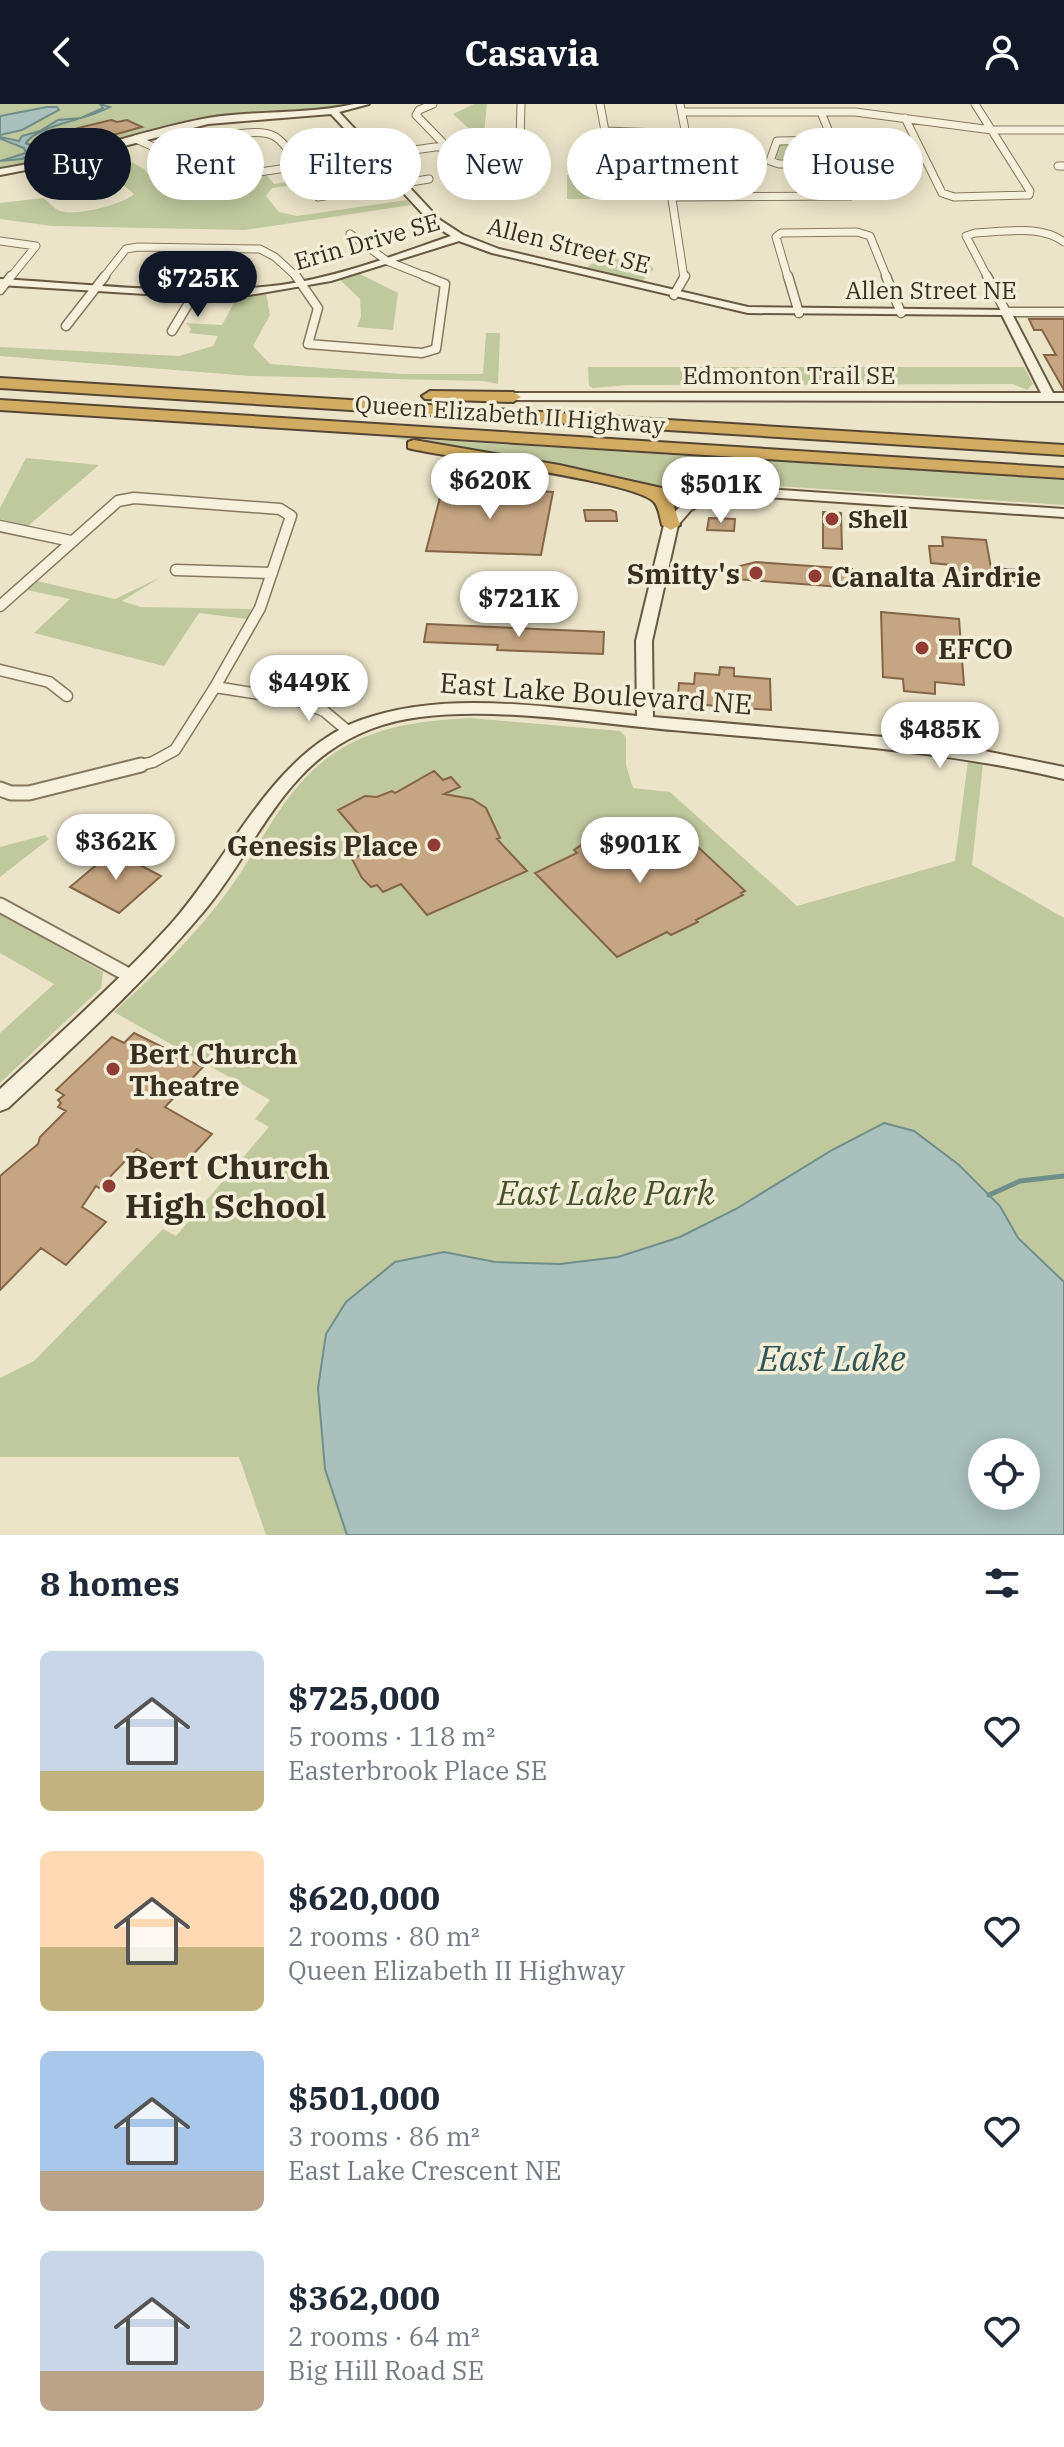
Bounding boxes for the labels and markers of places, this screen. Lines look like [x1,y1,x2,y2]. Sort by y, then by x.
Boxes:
pin: $725K [142,251,254,319]
pin: $620K [434,453,546,521]
pin: $501K [665,457,777,525]
place label: Shell [848,503,908,535]
marker: Shell [823,510,841,528]
place label: Smitty's [627,555,740,592]
place label: Canalta Airdrie [831,558,1041,595]
marker: Smitty's [747,564,765,582]
marker: Canalta Airdrie [806,567,824,585]
pin: $721K [463,571,575,639]
place label: EFCO [938,630,1013,667]
marker: EFCO [913,639,931,657]
pin: $449K [253,655,365,723]
pin: $485K [884,702,996,770]
pin: $362K [60,814,172,882]
pin: $901K [584,817,696,885]
place label: Genesis Place [227,827,418,864]
marker: Genesis Place [425,836,443,854]
place label: Bert Church Theatre [129,1035,298,1104]
marker: Bert Church Theatre [104,1060,122,1078]
place label: Bert Church High School [125,1144,330,1227]
marker: Bert Church High School [100,1177,118,1195]

